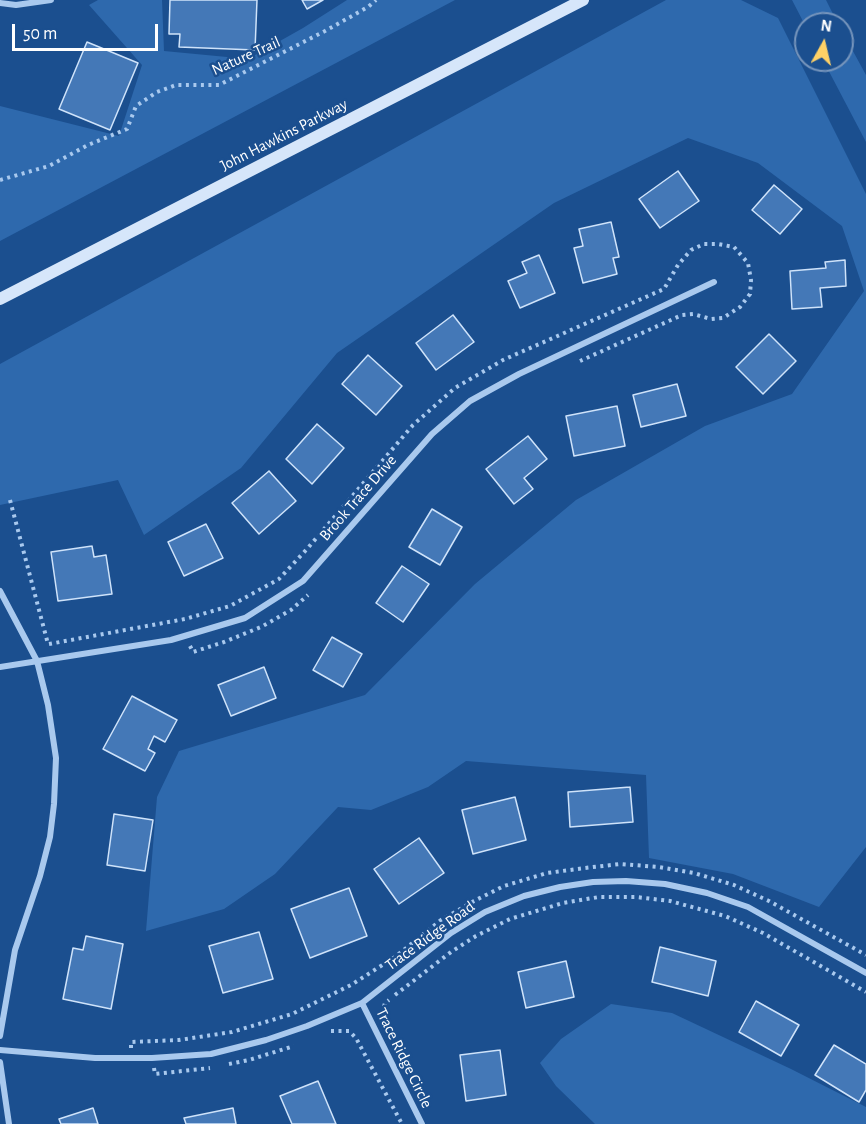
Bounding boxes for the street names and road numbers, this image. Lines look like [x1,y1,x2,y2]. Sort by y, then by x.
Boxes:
street label: Nature Trail [209,32,283,80]
street label: John Hawkins Parkway [217,95,351,175]
street label: Brook Trace Drive [315,451,401,545]
street label: Trace Ridge Road [381,897,479,975]
street label: Trace Ridge Circle [371,1005,437,1111]

